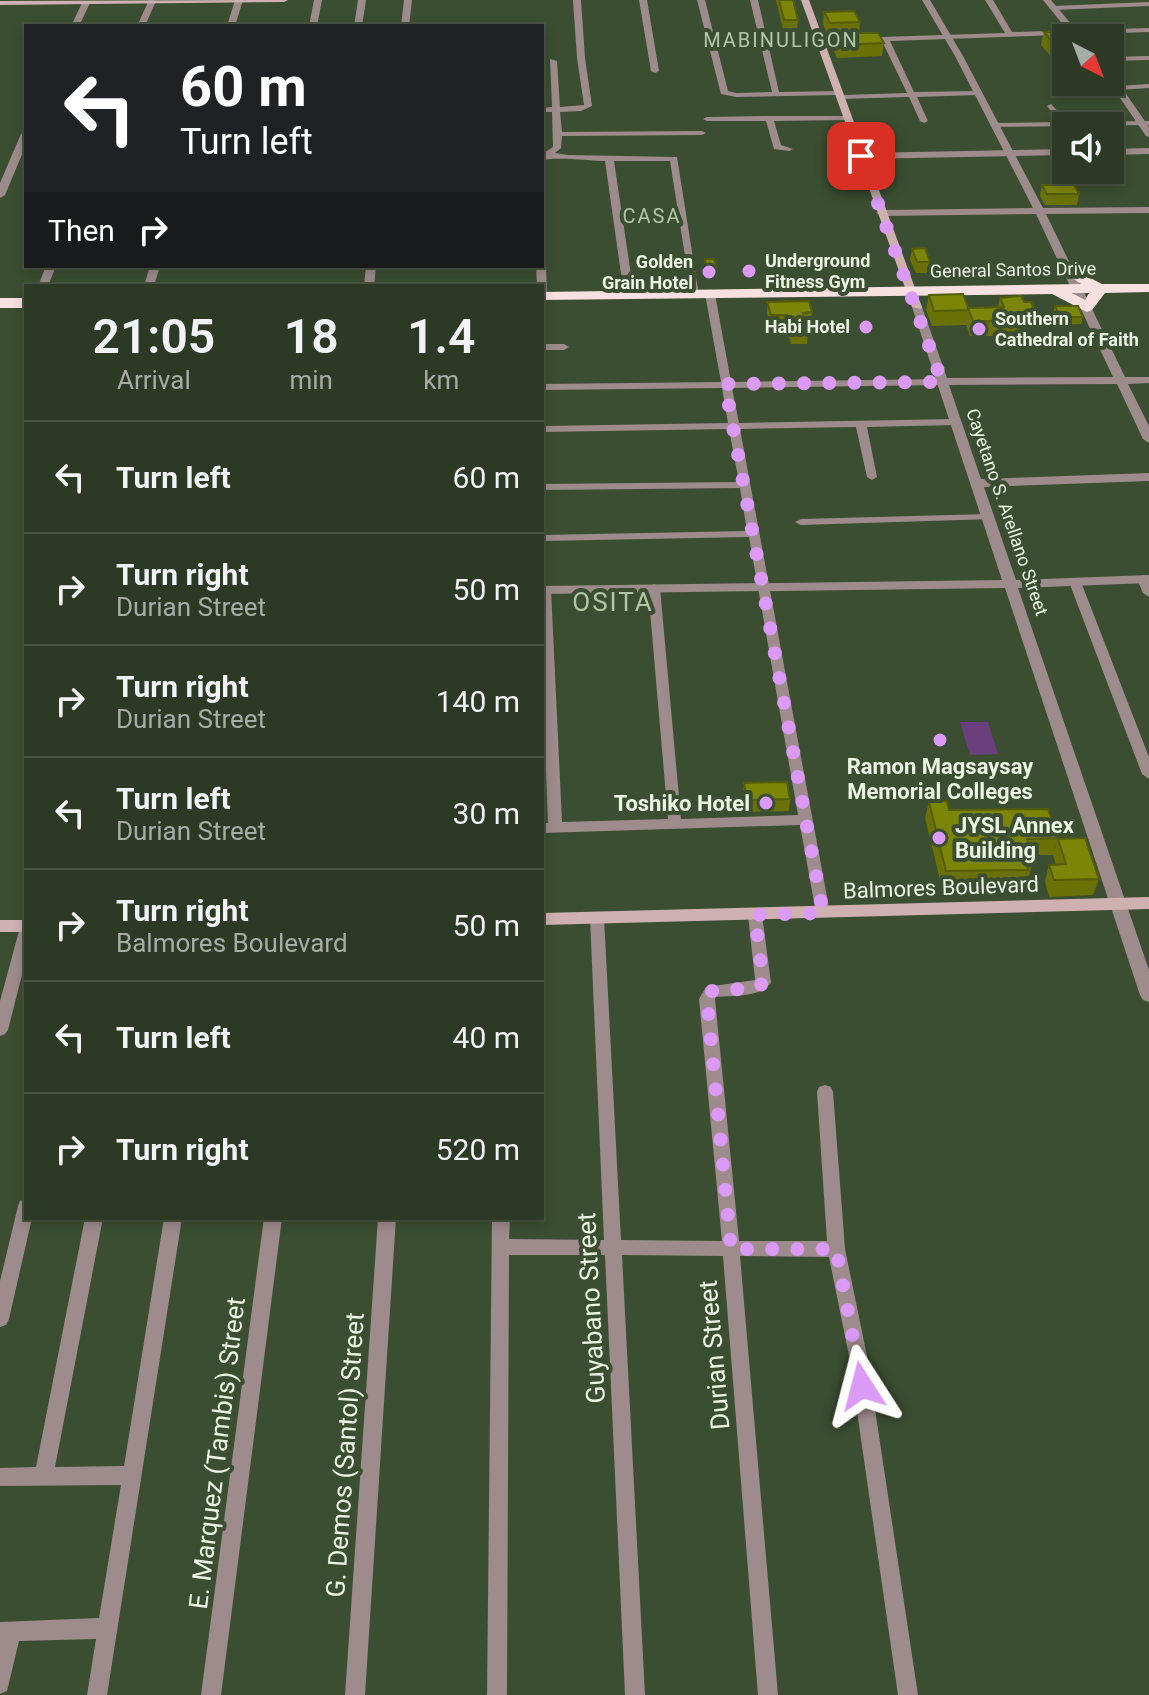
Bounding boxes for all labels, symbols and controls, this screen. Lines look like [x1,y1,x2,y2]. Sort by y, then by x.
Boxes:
north arrow [1052,24,1124,96]
map controls [1052,24,1124,184]
district label: MABINULIGON [703,28,859,52]
text: 60 m [180,54,307,120]
icon: left [48,56,152,160]
button: sound [1052,112,1124,184]
text: Turn left [180,121,313,163]
pin [827,122,895,190]
icon: arrive [839,134,883,178]
district label: CASA [623,204,682,228]
icon: right [131,208,175,252]
text: Then [48,213,115,248]
place label: Underground Fitness Gym [765,250,870,292]
place label: Golden Grain Hotel [602,251,693,293]
street label: General Santos Drive [930,258,1096,281]
marker: Underground Fitness Gym [740,262,758,280]
marker: Golden Grain Hotel [700,263,718,281]
text: 21:05 [92,308,215,365]
text: 18 [284,308,339,365]
text: 1.4 [407,308,476,365]
place label: Southern Cathedral of Faith [995,308,1139,350]
place label: Habi Hotel [765,316,850,337]
marker: Habi Hotel [857,318,875,336]
marker: Southern Cathedral of Faith [970,320,988,338]
text: Arrival [117,365,191,395]
text: min [289,365,333,395]
text: km [423,365,459,395]
street label: Cayetano S. Arellano Street [962,406,1053,618]
icon: left [48,455,92,499]
text: Turn left [116,460,231,495]
text: 60 m [453,460,520,495]
text: Turn right [116,557,249,592]
icon: right [48,567,92,611]
text: 50 m [453,572,520,607]
district label: OSITA [572,587,654,617]
text: Durian Street [116,592,266,622]
text: Turn right [116,669,249,704]
icon: right [48,679,92,723]
text: 140 m [436,684,520,719]
text: Durian Street [116,704,266,734]
marker: Ramon Magsaysay Memorial Colleges [931,731,949,749]
place label: Ramon Magsaysay Memorial Colleges [847,754,1034,804]
text: Turn left [116,781,231,816]
icon: left [48,791,92,835]
place label: Toshiko Hotel [614,791,750,816]
marker: Toshiko Hotel [757,794,775,812]
text: 30 m [453,796,520,831]
place label: JYSL Annex Building [955,813,1075,863]
text: Durian Street [116,816,266,846]
marker: JYSL Annex Building [930,829,948,847]
street label: Balmores Boulevard [843,872,1039,903]
text: Turn right [116,893,249,928]
icon: right [48,903,92,947]
text: 50 m [453,908,520,943]
text: Balmores Boulevard [116,928,348,958]
icon: left [48,1015,92,1059]
text: Turn left [116,1020,231,1055]
text: 40 m [453,1020,520,1055]
icon: right [48,1127,92,1171]
text: Turn right [116,1132,249,1167]
text: 520 m [436,1132,520,1167]
street label: Guyabano Street [571,1212,611,1404]
street label: Durian Street [693,1279,735,1431]
street label: E. Marquez (Tambis) Street [183,1295,251,1611]
street label: G. Demos (Santol) Street [320,1311,370,1599]
position arrow [820,1344,904,1428]

